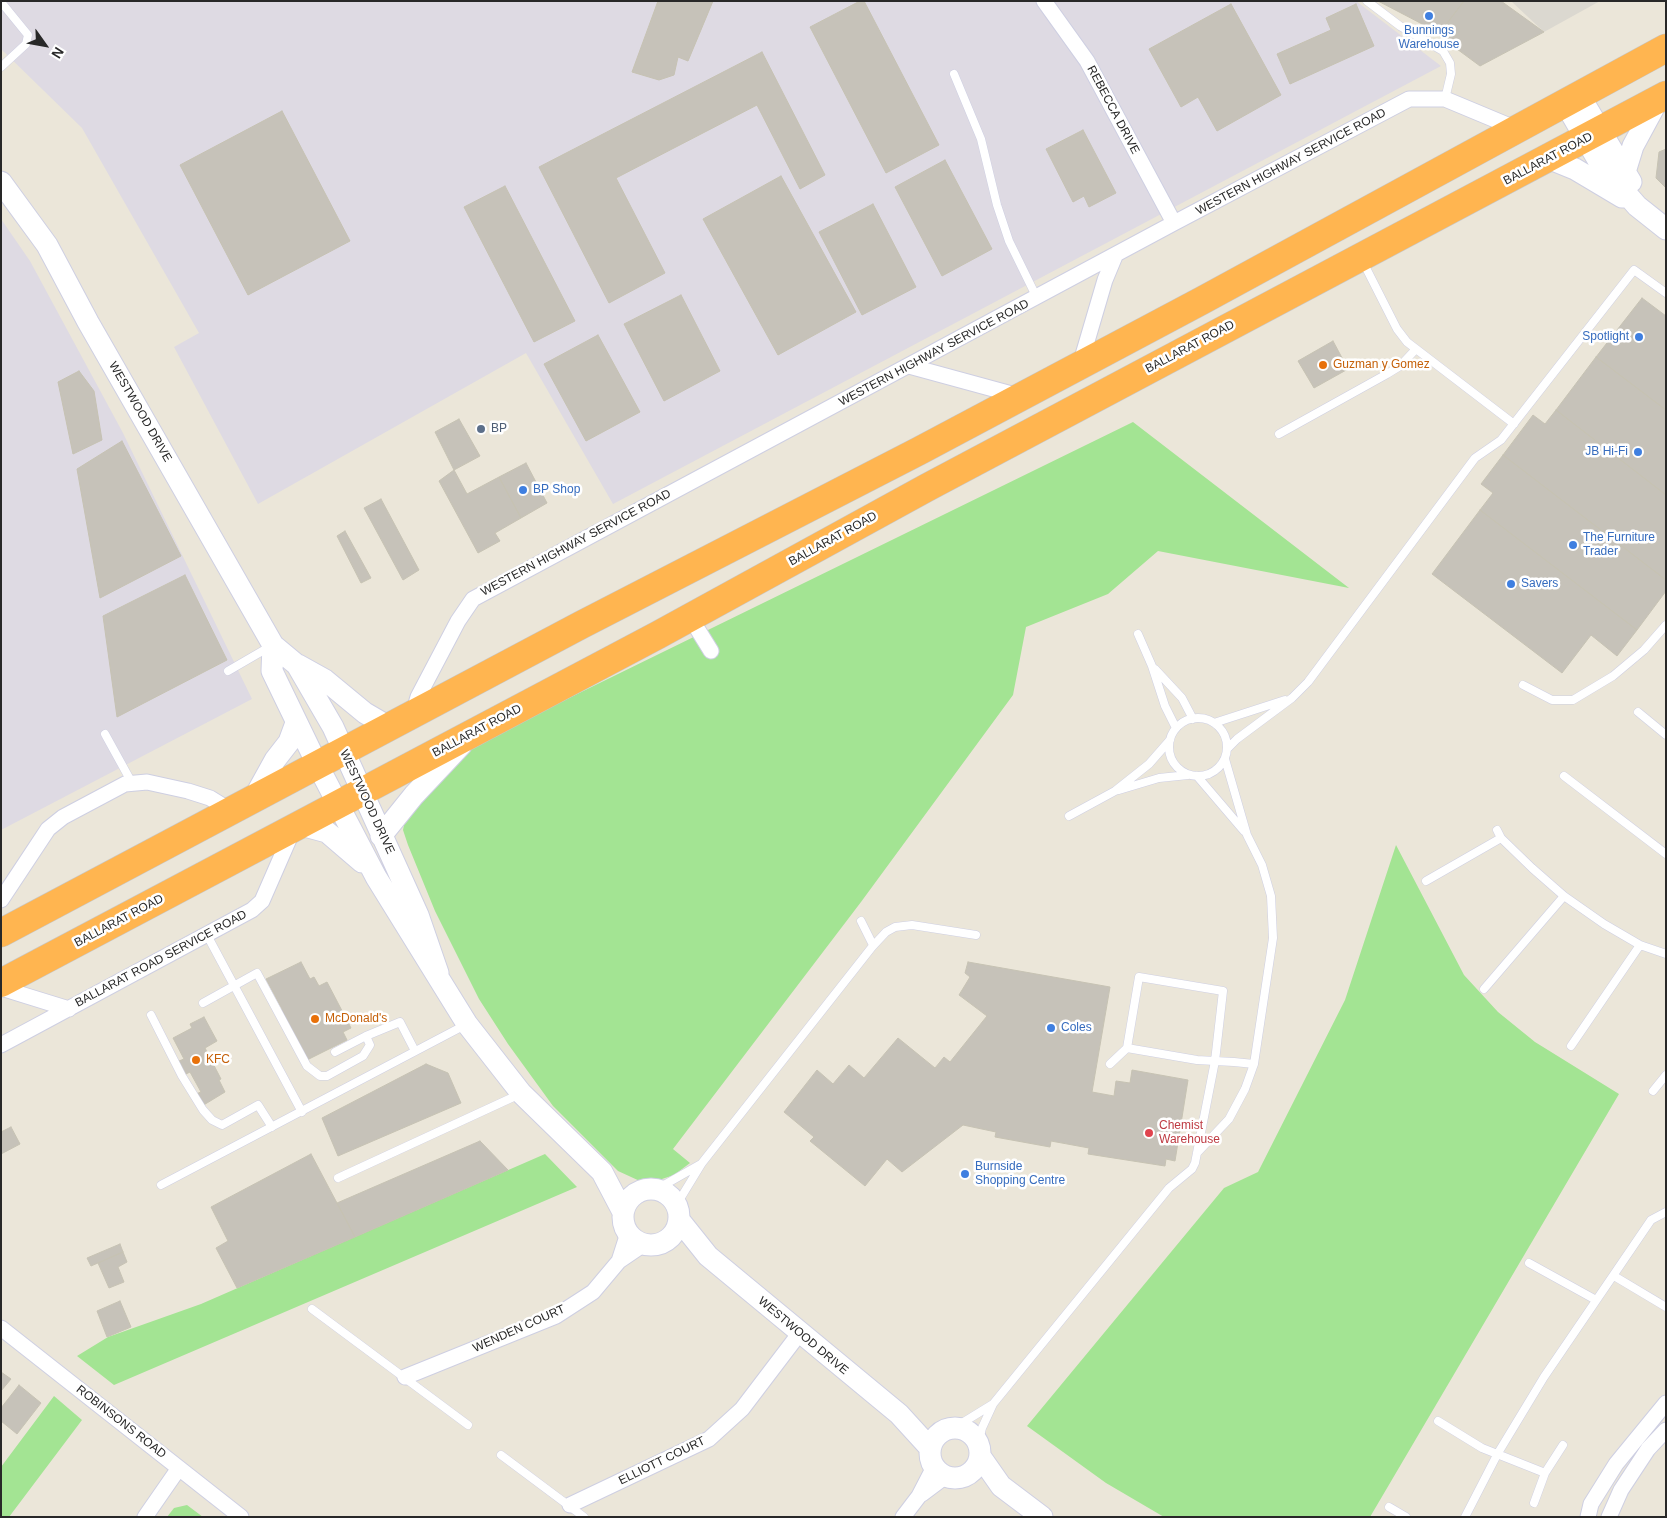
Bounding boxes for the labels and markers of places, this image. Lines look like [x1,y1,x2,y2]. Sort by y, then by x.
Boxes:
marker: Bunnings Warehouse [1423,10,1435,22]
place label: Bunnings Warehouse [1399,24,1459,52]
place label: Spotlight [1582,330,1629,344]
marker: Spotlight [1633,331,1645,343]
place label: Guzman y Gomez [1333,358,1430,372]
marker: Guzman y Gomez [1317,359,1329,371]
place label: BP [491,422,507,436]
marker: BP [475,423,487,435]
place label: JB Hi-Fi [1585,445,1628,459]
marker: JB Hi-Fi [1632,446,1644,458]
place label: BP Shop [533,483,580,497]
marker: BP Shop [517,484,529,496]
place label: The Furniture Trader [1583,531,1655,559]
marker: The Furniture Trader [1567,539,1579,551]
place label: Savers [1521,577,1558,591]
marker: Savers [1505,578,1517,590]
place label: McDonald's [325,1012,387,1026]
marker: McDonald's [309,1013,321,1025]
place label: Coles [1061,1021,1092,1035]
marker: Coles [1045,1022,1057,1034]
place label: KFC [206,1053,230,1067]
marker: KFC [190,1054,202,1066]
place label: Chemist Warehouse [1159,1119,1220,1147]
marker: Chemist Warehouse [1143,1127,1155,1139]
place label: Burnside Shopping Centre [975,1160,1065,1188]
marker: Burnside Shopping Centre [959,1168,971,1180]

